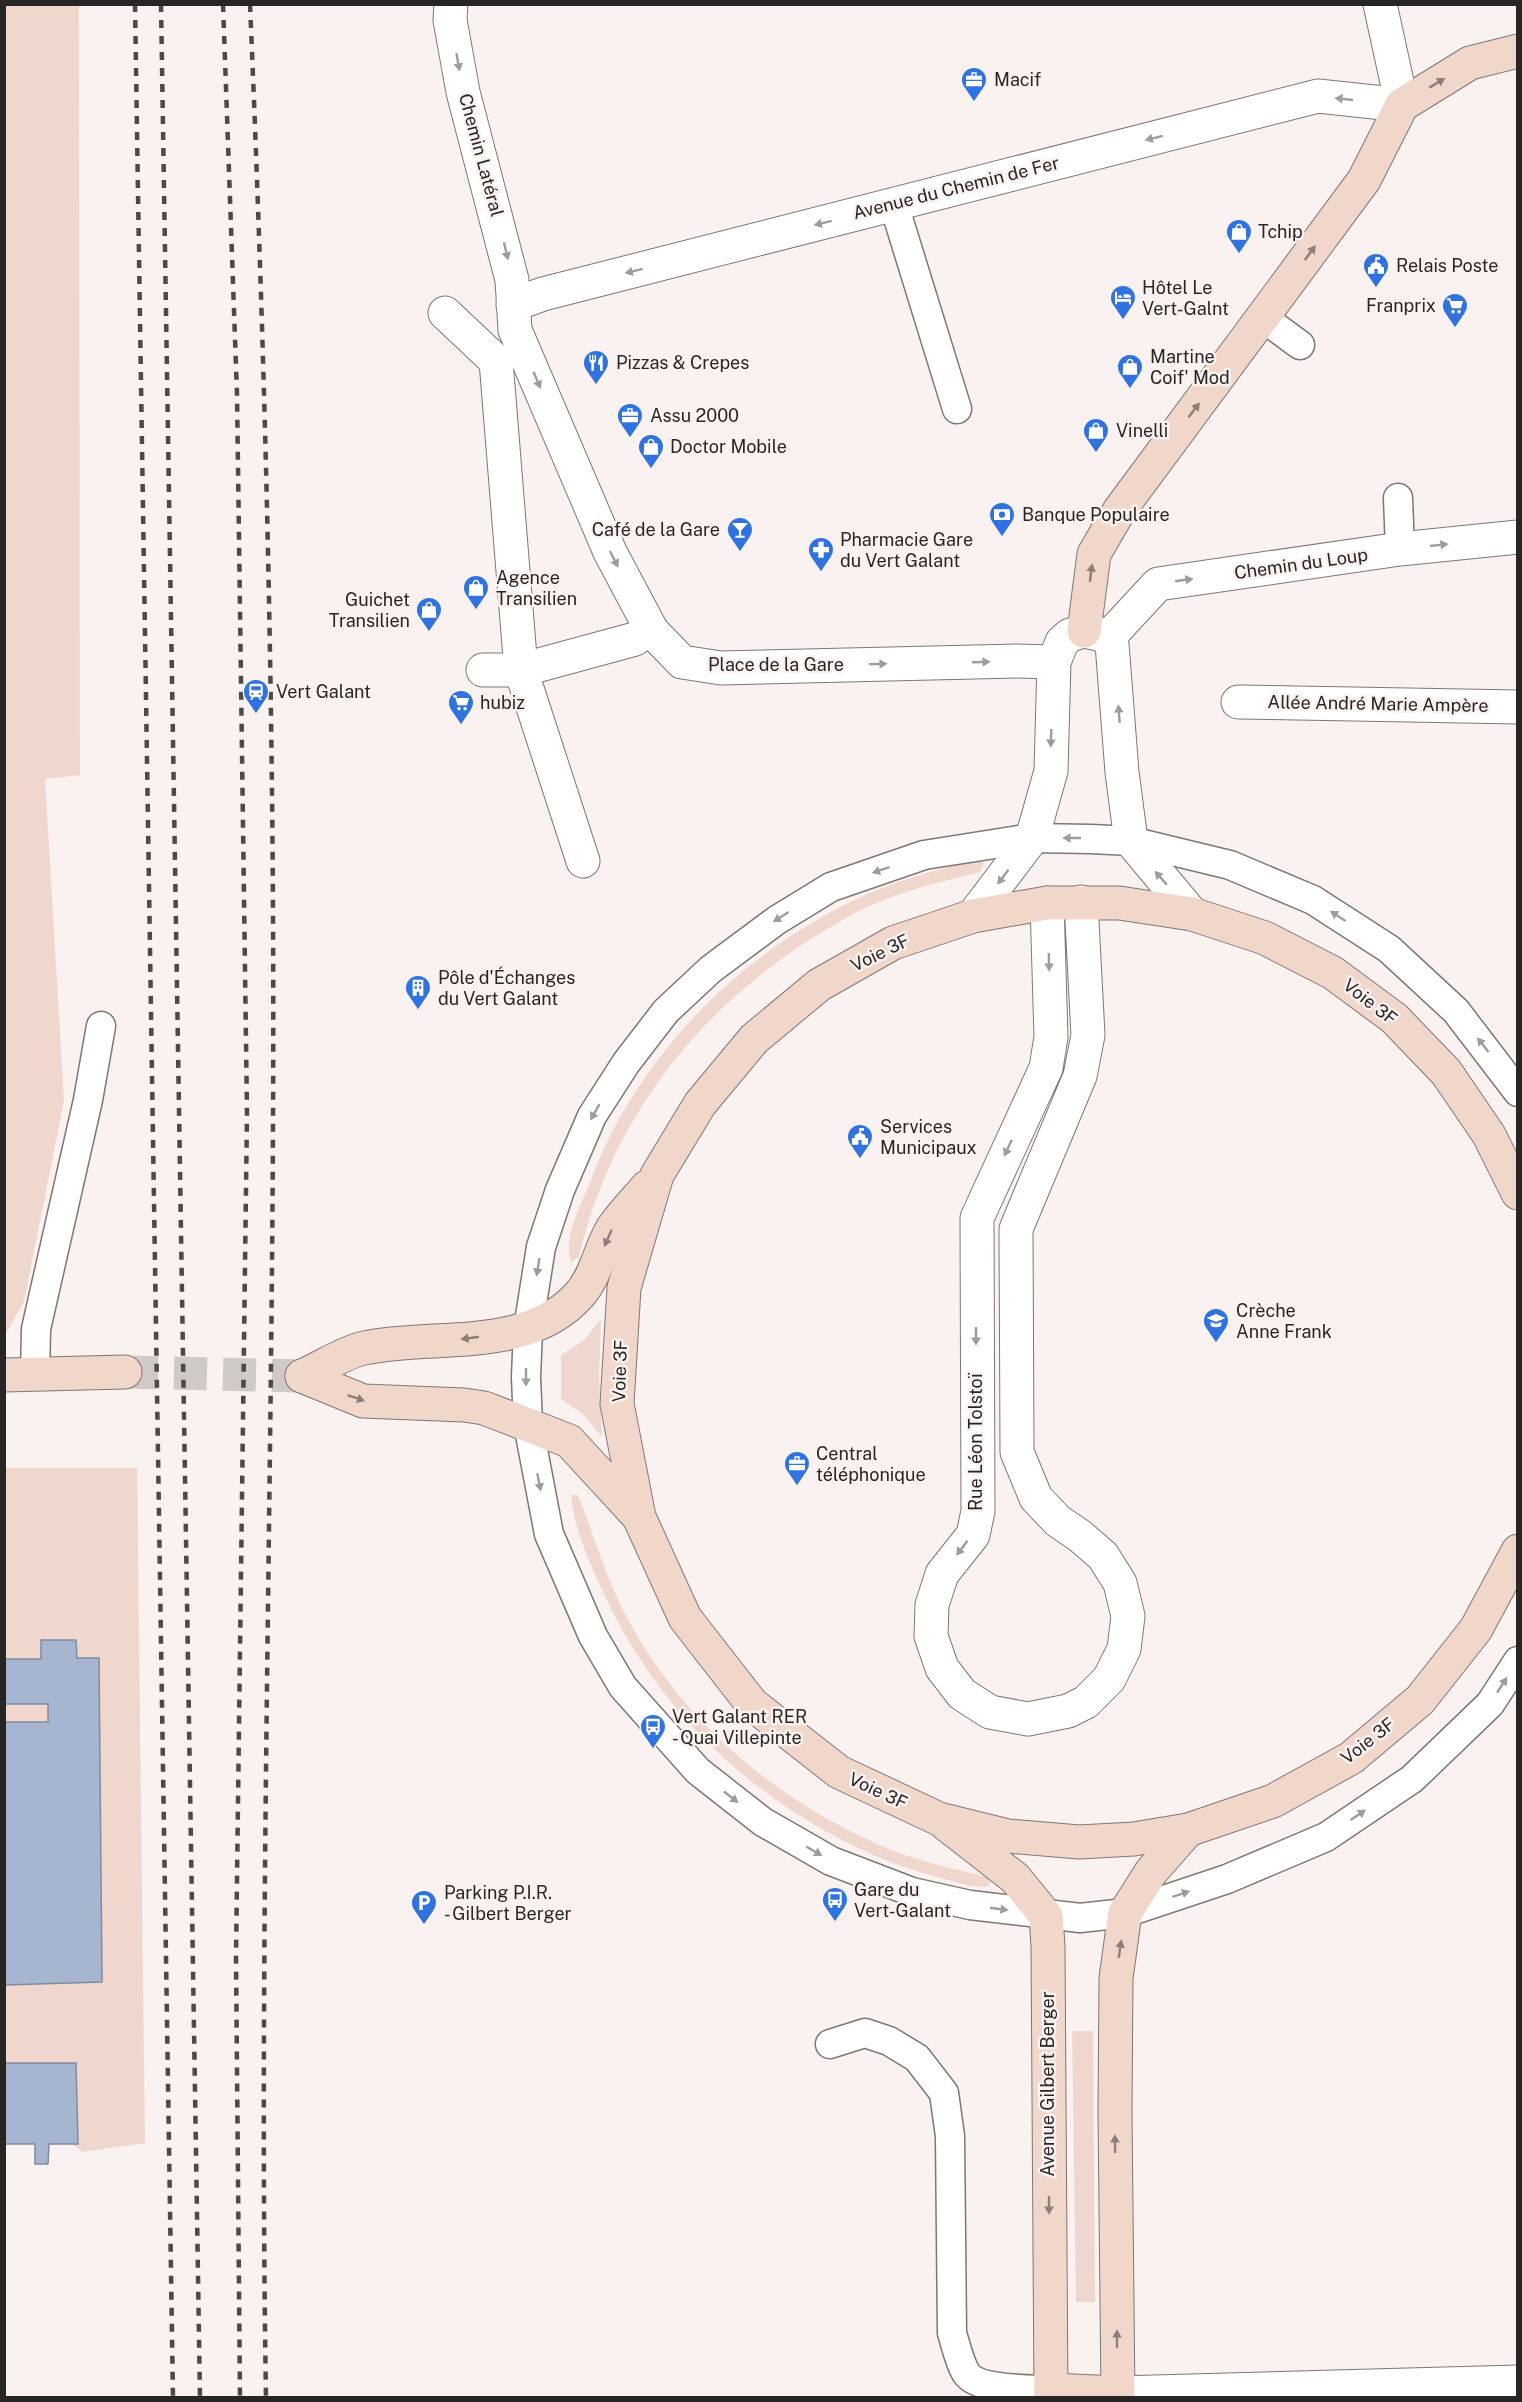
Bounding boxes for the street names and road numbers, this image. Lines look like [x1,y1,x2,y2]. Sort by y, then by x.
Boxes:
street label: Chemin Latéral [455,91,508,219]
street label: Avenue du Chemin de Fer [851,152,1061,223]
street label: Chemin du Loup [1233,544,1369,583]
street label: Place de la Gare [708,654,844,675]
street label: Allée André Marie Ampère [1267,691,1489,716]
street label: Voie 3F [847,929,912,976]
street label: Voie 3F [1339,974,1401,1029]
street label: Voie 3F [608,1339,631,1403]
street label: Rue Léon Tolstoï [965,1372,986,1511]
street label: Voie 3F [1337,1713,1399,1768]
street label: Voie 3F [845,1768,911,1813]
street label: Avenue Gilbert Berger [1037,1991,1058,2177]

